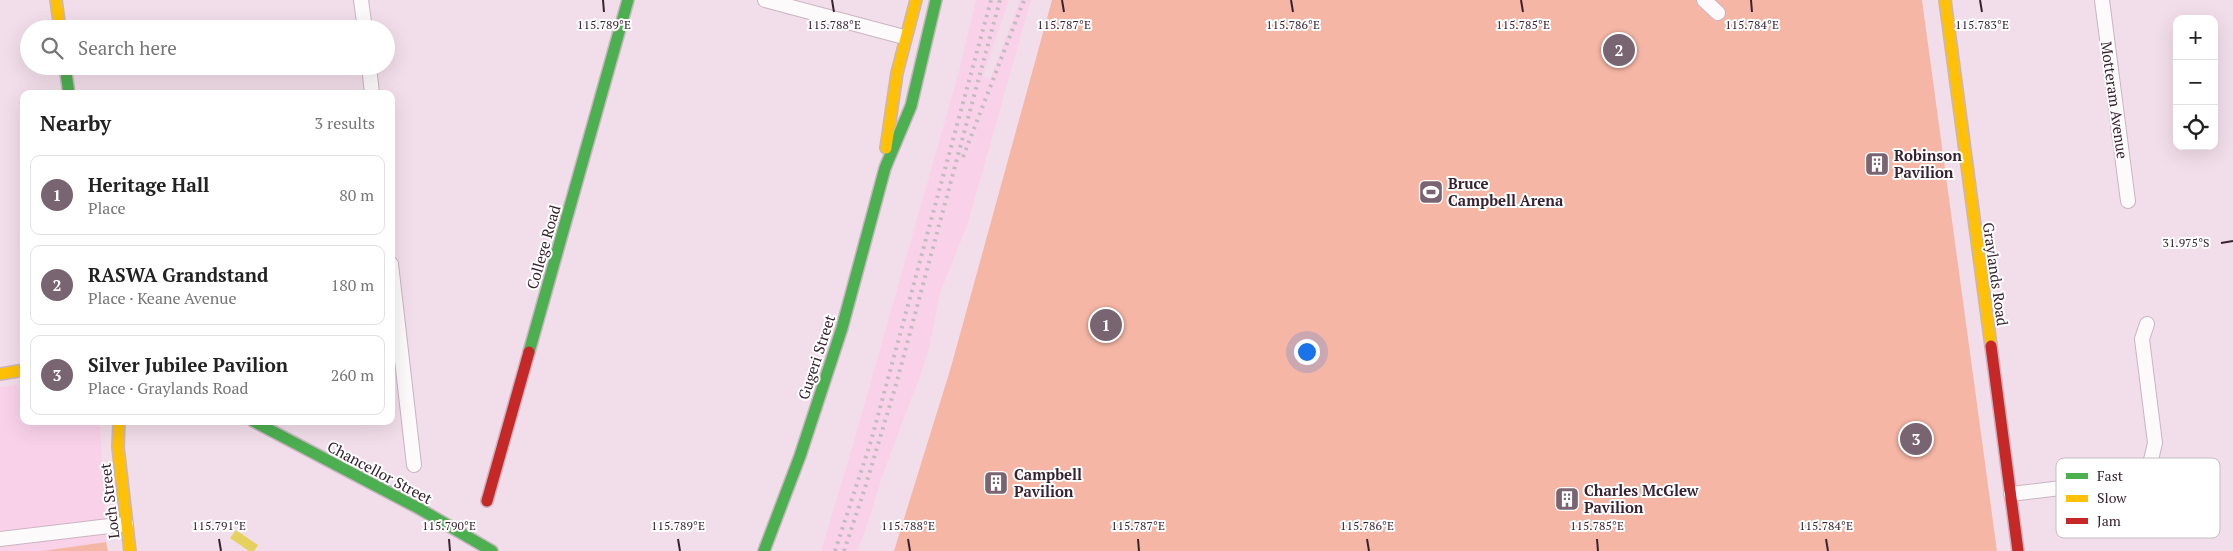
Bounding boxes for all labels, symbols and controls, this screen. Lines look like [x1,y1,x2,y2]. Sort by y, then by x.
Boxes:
map controls [2173,15,2218,150]
button: + [2173,15,2218,60]
text: 115.789°E [577,17,631,32]
text: 115.788°E [807,17,861,32]
text: 115.787°E [1037,17,1091,32]
text: 115.786°E [1266,17,1320,32]
text: 115.785°E [1496,17,1550,32]
text: 115.784°E [1725,17,1779,32]
text: 115.783°E [1955,17,2009,32]
search box [20,20,395,75]
pin: 2 [1603,31,1635,69]
icon: search [38,34,66,62]
text: Search here [78,35,177,60]
street label: Motteram Avenue [2097,40,2133,160]
button: − [2173,60,2218,105]
button: locate [2173,105,2218,150]
text: Nearby [40,109,111,137]
text: 3 results [315,112,375,134]
place label: Robinson Pavilion [1894,145,1962,182]
building icon: Robinson Pavilion [1864,151,1890,177]
text: Heritage Hall [88,172,209,197]
place label: Bruce Campbell Arena [1448,173,1564,210]
sports icon: Bruce Campbell Arena [1418,179,1444,205]
text: 1 [52,184,62,206]
text: 80 m [339,184,374,206]
text: Place [88,197,126,219]
street label: College Road [521,203,565,291]
street label: Graylands Road [1979,221,2013,327]
text: 31.975°S [2163,235,2209,250]
text: RASWA Grandstand [88,262,268,287]
text: 2 [52,274,62,296]
text: 180 m [331,274,374,296]
text: Place · Keane Avenue [88,287,236,309]
pin: 1 [1090,306,1122,344]
street label: Gugeri Street [793,312,839,402]
your location [1294,339,1320,365]
text: Silver Jubilee Pavilion [88,352,288,377]
text: 3 [52,364,62,386]
text: 260 m [331,364,374,386]
text: Place · Graylands Road [88,377,248,399]
pin: 3 [1900,420,1932,458]
street label: Chancellor Street [324,436,436,508]
legend [2056,458,2220,538]
street label: Loch Street [94,462,124,540]
place label: Campbell Pavilion [1014,464,1082,501]
text: Fast [2097,466,2124,485]
building icon: Campbell Pavilion [983,470,1009,496]
place label: Charles McGlew Pavilion [1584,480,1699,517]
building icon: Charles McGlew Pavilion [1554,486,1580,512]
text: Slow [2097,488,2127,507]
text: Jam [2097,511,2121,530]
text: 115.791°E [192,518,246,533]
text: 115.790°E [422,518,476,533]
text: 115.789°E [651,518,705,533]
text: 115.788°E [881,518,935,533]
text: 115.787°E [1111,518,1165,533]
text: 115.786°E [1340,518,1394,533]
text: 115.785°E [1570,518,1624,533]
text: 115.784°E [1799,518,1853,533]

